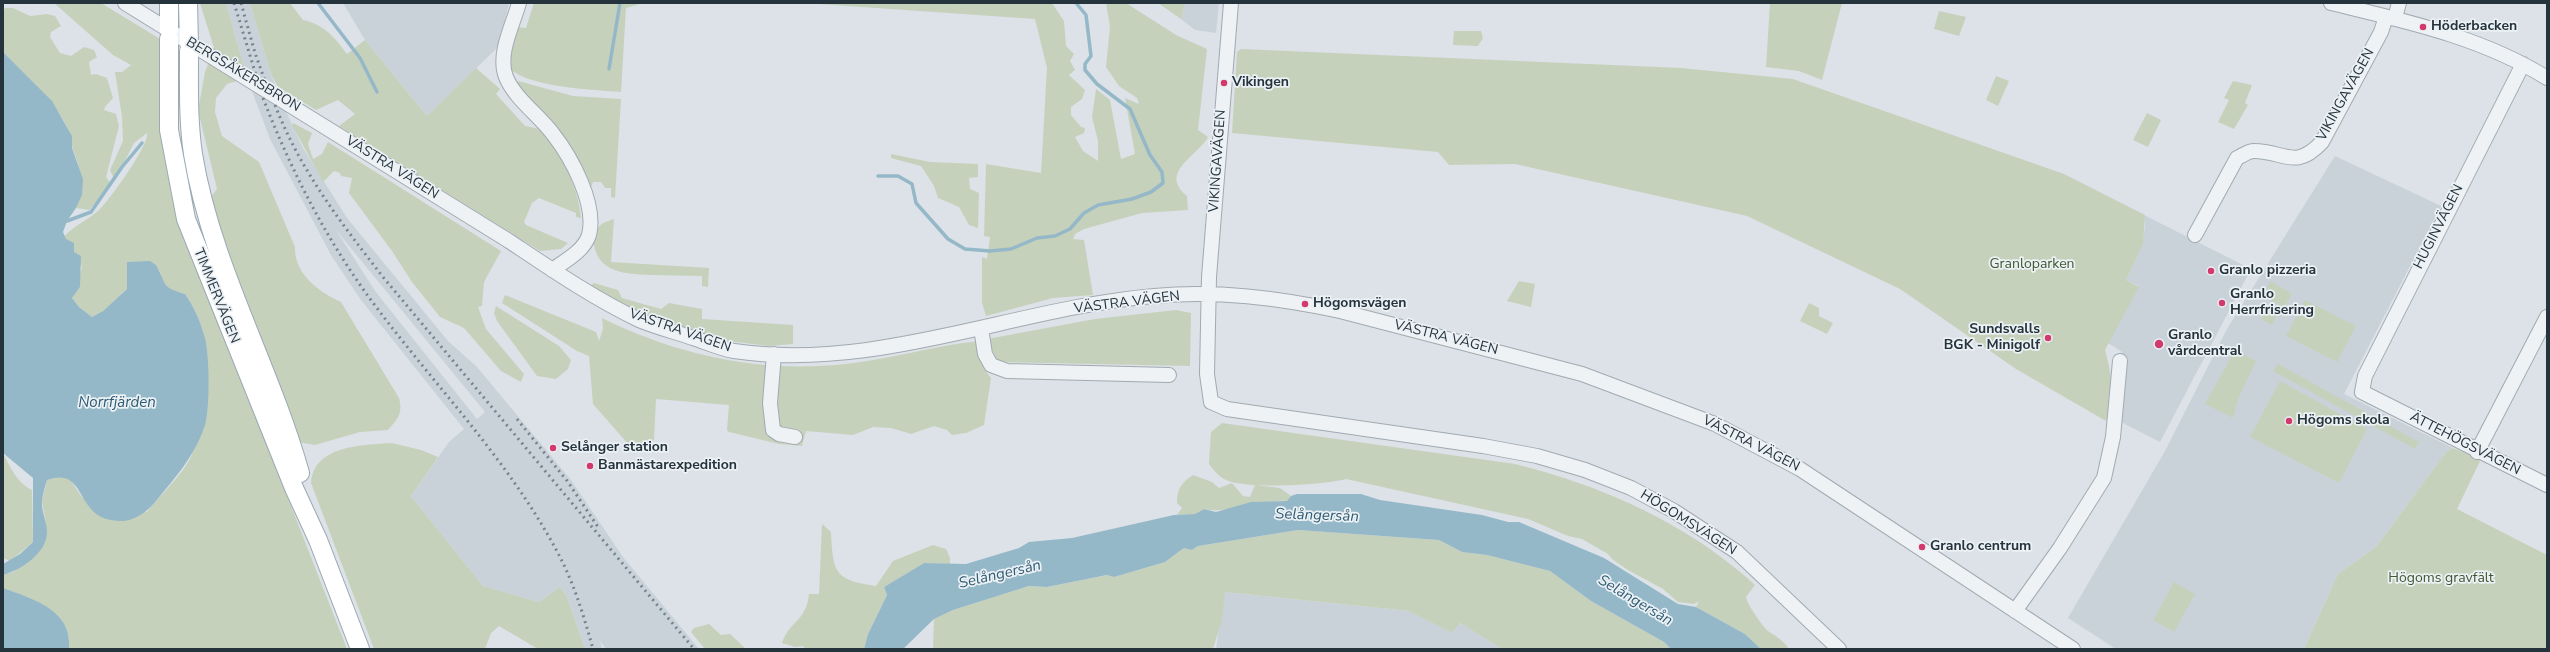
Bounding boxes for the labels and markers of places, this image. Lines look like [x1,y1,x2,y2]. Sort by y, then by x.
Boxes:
place label: Höderbacken [2431,19,2517,35]
marker: Höderbacken [2418,22,2428,32]
place label: Vikingen [1232,75,1289,91]
marker: Vikingen [1219,78,1229,88]
place label: Granlo pizzeria [2219,263,2316,279]
marker: Granlo pizzeria [2206,266,2216,276]
place label: Granlo Herrfrisering [2230,287,2314,320]
place label: Högomsvägen [1313,296,1407,312]
marker: Granlo Herrfrisering [2217,298,2227,308]
marker: Högomsvägen [1300,299,1310,309]
place label: Sundsvalls BGK - Minigolf [1944,322,2040,354]
place label: Granlo vårdcentral [2168,328,2242,360]
marker: Sundsvalls BGK - Minigolf [2043,333,2053,343]
marker: Granlo vårdcentral [2153,338,2165,350]
place label: Högoms skola [2297,413,2390,429]
marker: Högoms skola [2284,416,2294,426]
place label: Selånger station [561,440,668,456]
marker: Selånger station [548,443,558,453]
place label: Banmästarexpedition [598,458,737,474]
marker: Banmästarexpedition [585,461,595,471]
place label: Granlo centrum [1930,539,2031,555]
marker: Granlo centrum [1917,542,1927,552]

